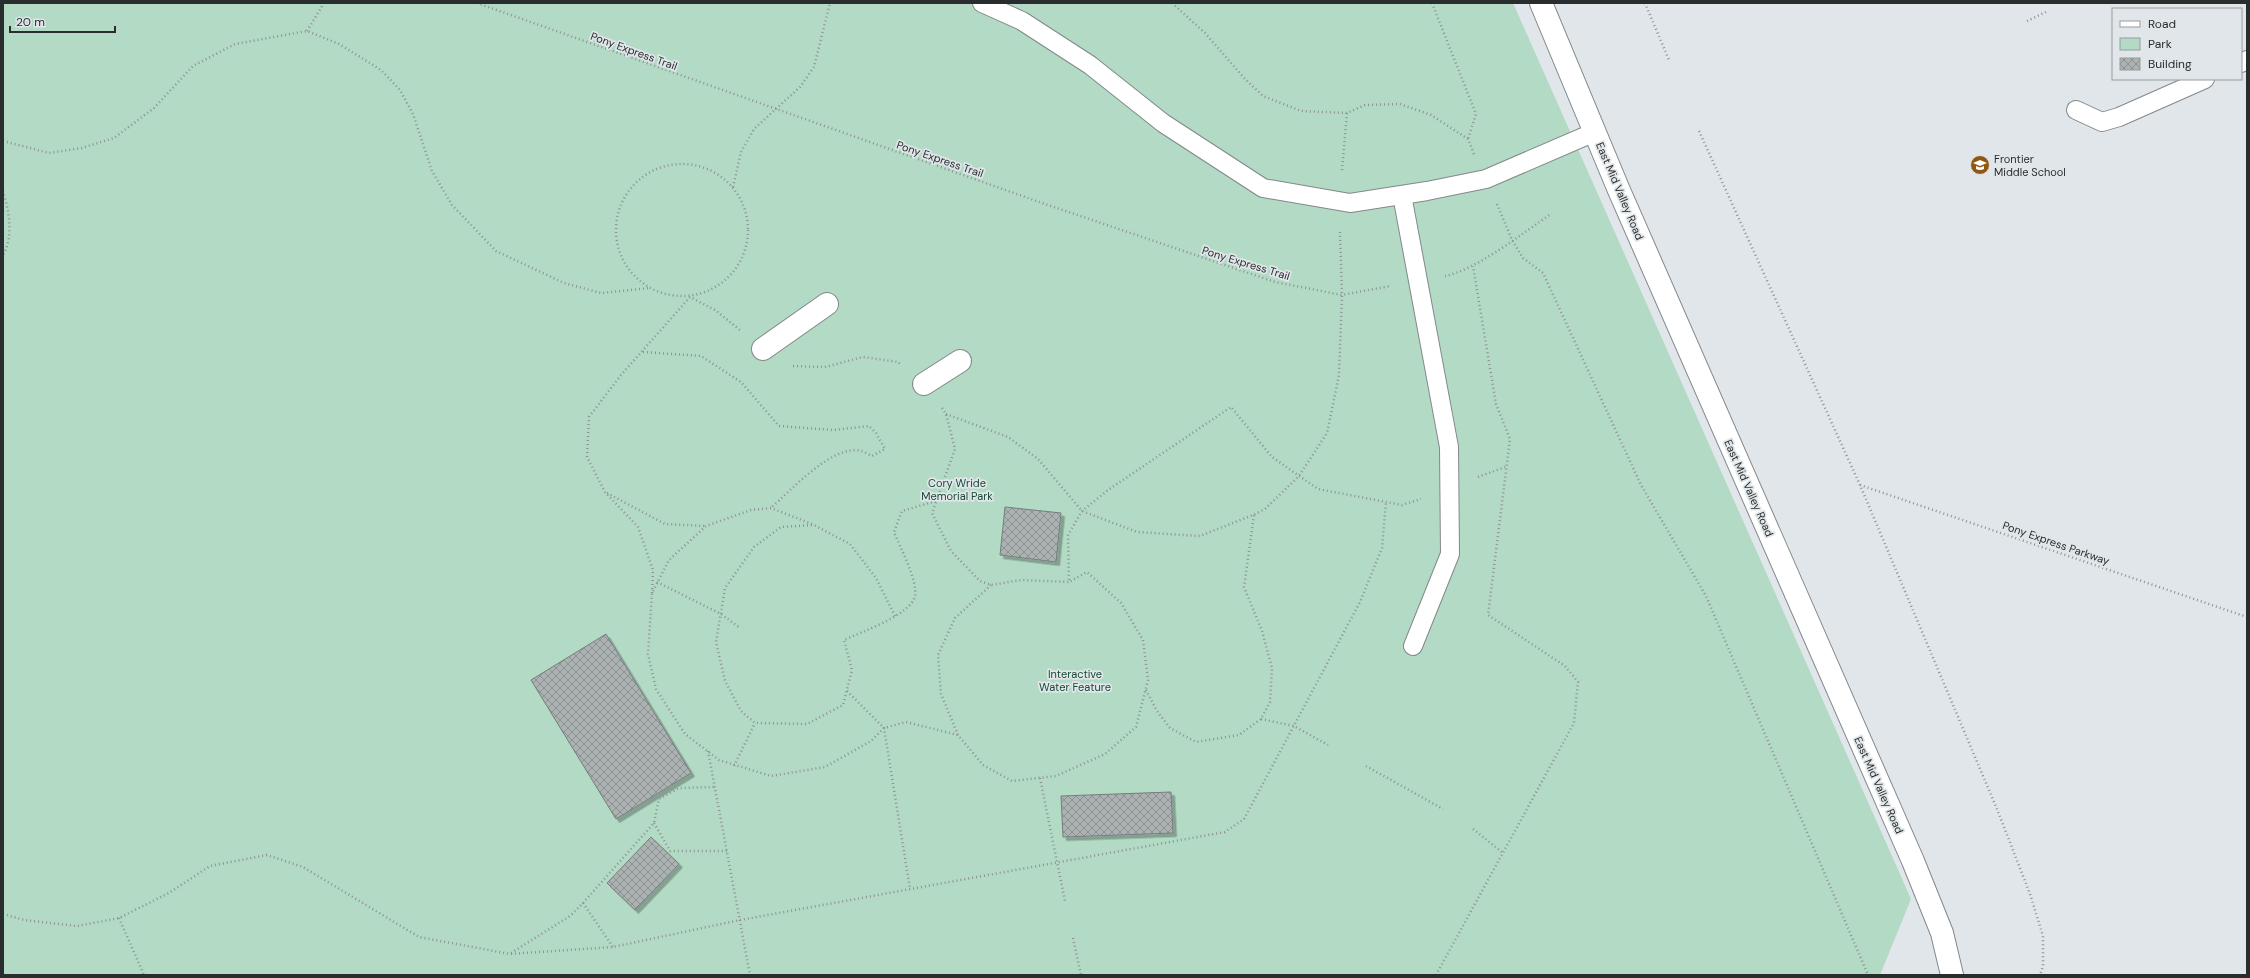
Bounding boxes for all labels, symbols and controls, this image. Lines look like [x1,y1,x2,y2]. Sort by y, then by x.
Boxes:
scale bar [10,8,115,34]
legend [2112,8,2242,80]
text: 20 m [16,14,45,30]
text: Road [2148,16,2176,32]
street label: Pony Express Trail [589,29,679,73]
text: Park [2148,36,2172,52]
text: Building [2148,56,2192,72]
street label: Pony Express Trail [895,138,985,180]
street label: East Mid Valley Road [1593,140,1647,242]
place label: Frontier Middle School [1994,152,2066,179]
school or university icon: Frontier Middle School [1969,154,1991,176]
street label: Pony Express Trail [1200,243,1292,283]
street label: East Mid Valley Road [1721,437,1777,539]
park label: Cory Wride Memorial Park [921,476,993,503]
street label: Pony Express Parkway [2001,518,2111,568]
park label: Interactive Water Feature [1039,667,1111,694]
street label: East Mid Valley Road [1851,734,1907,836]

